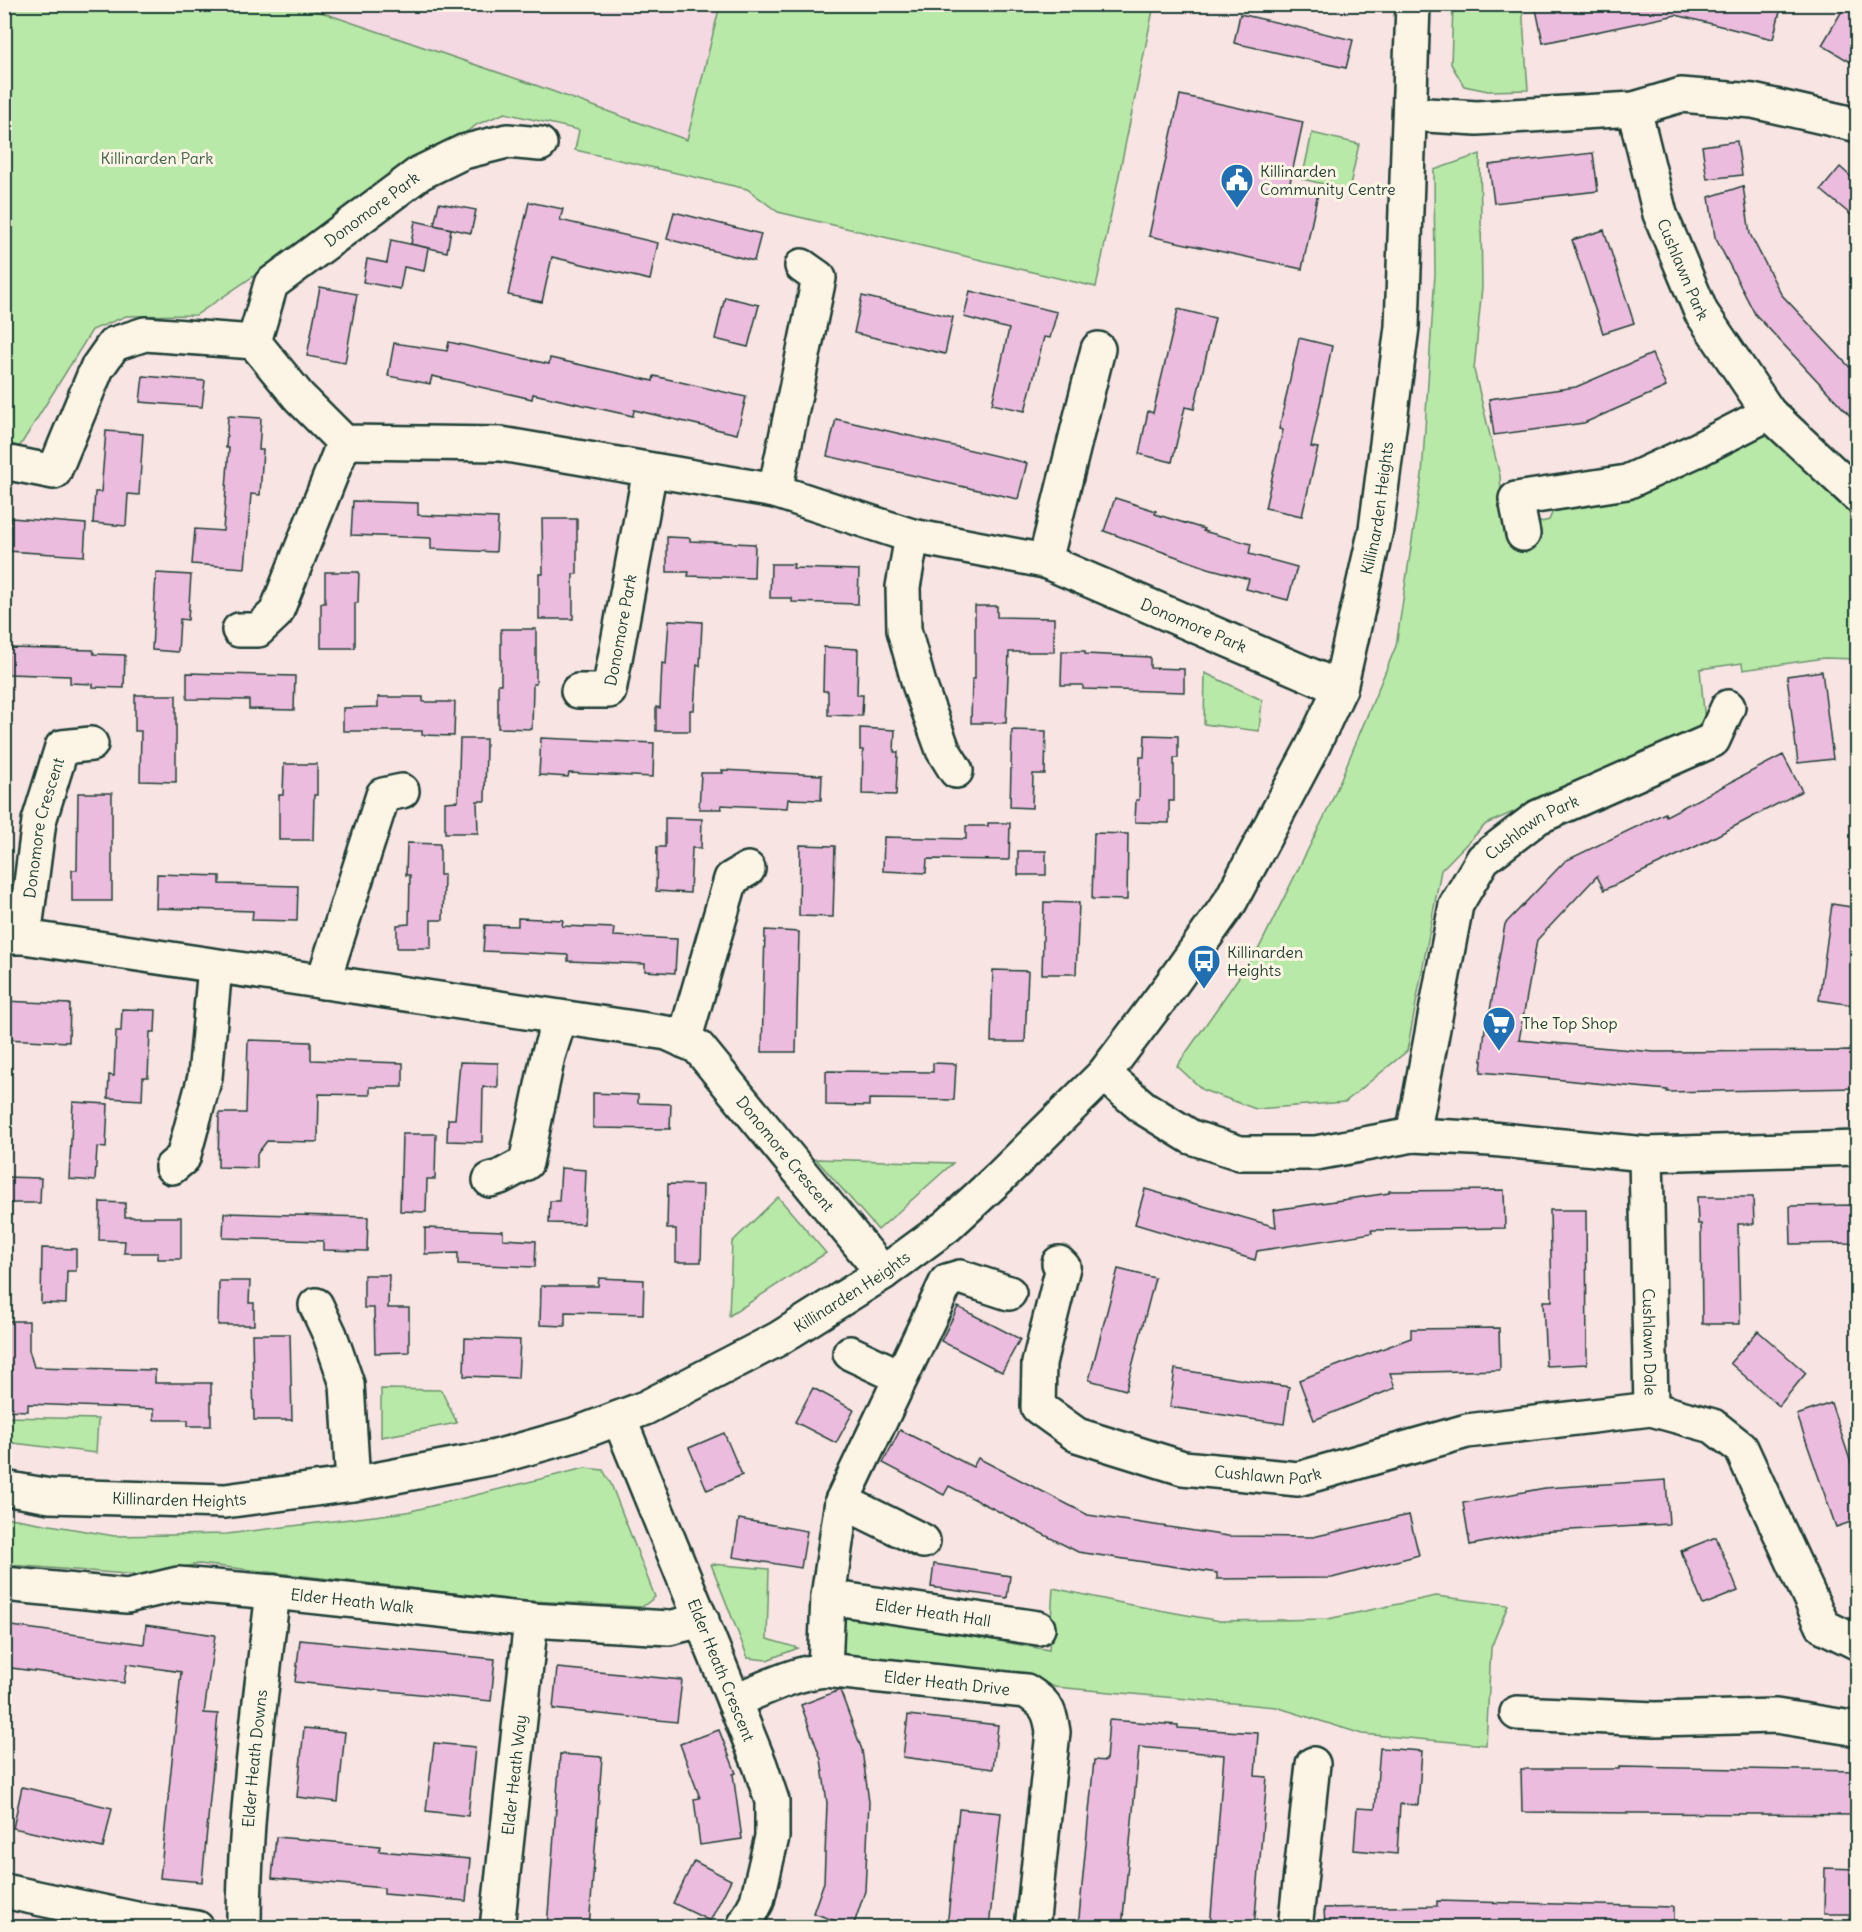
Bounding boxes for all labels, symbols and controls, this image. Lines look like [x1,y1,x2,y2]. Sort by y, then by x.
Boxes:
park label: Killinarden Park [100,148,214,168]
place label: Killinarden Community Centre [1260,161,1396,199]
public building icon: Killinarden Community Centre [1219,162,1255,209]
street label: Donomore Park [320,167,423,251]
street label: Cushlawn Park [1653,216,1713,324]
street label: Killinarden Heights [1356,440,1397,576]
street label: Donomore Park [600,573,640,688]
street label: Donomore Park [1138,593,1250,657]
street label: Donomore Crescent [19,755,68,899]
street label: Cushlawn Park [1481,790,1582,864]
place label: Killinarden Heights [1227,942,1303,980]
bus stop icon: Killinarden Heights [1186,943,1222,990]
supermarket icon: The Top Shop [1481,1005,1517,1052]
place label: The Top Shop [1522,1013,1618,1033]
street label: Donomore Crescent [732,1092,839,1216]
street label: Killinarden Heights [790,1247,914,1337]
street label: Cushlawn Dale [1639,1288,1661,1396]
street label: Cushlawn Park [1213,1461,1323,1489]
street label: Killinarden Heights [112,1488,248,1511]
street label: Elder Heath Walk [290,1584,415,1617]
street label: Elder Heath Hall [874,1594,992,1631]
street label: Elder Heath Crescent [683,1596,760,1745]
street label: Elder Heath Drive [883,1666,1011,1699]
street label: Elder Heath Downs [238,1688,271,1828]
street label: Elder Heath Way [497,1714,530,1836]

